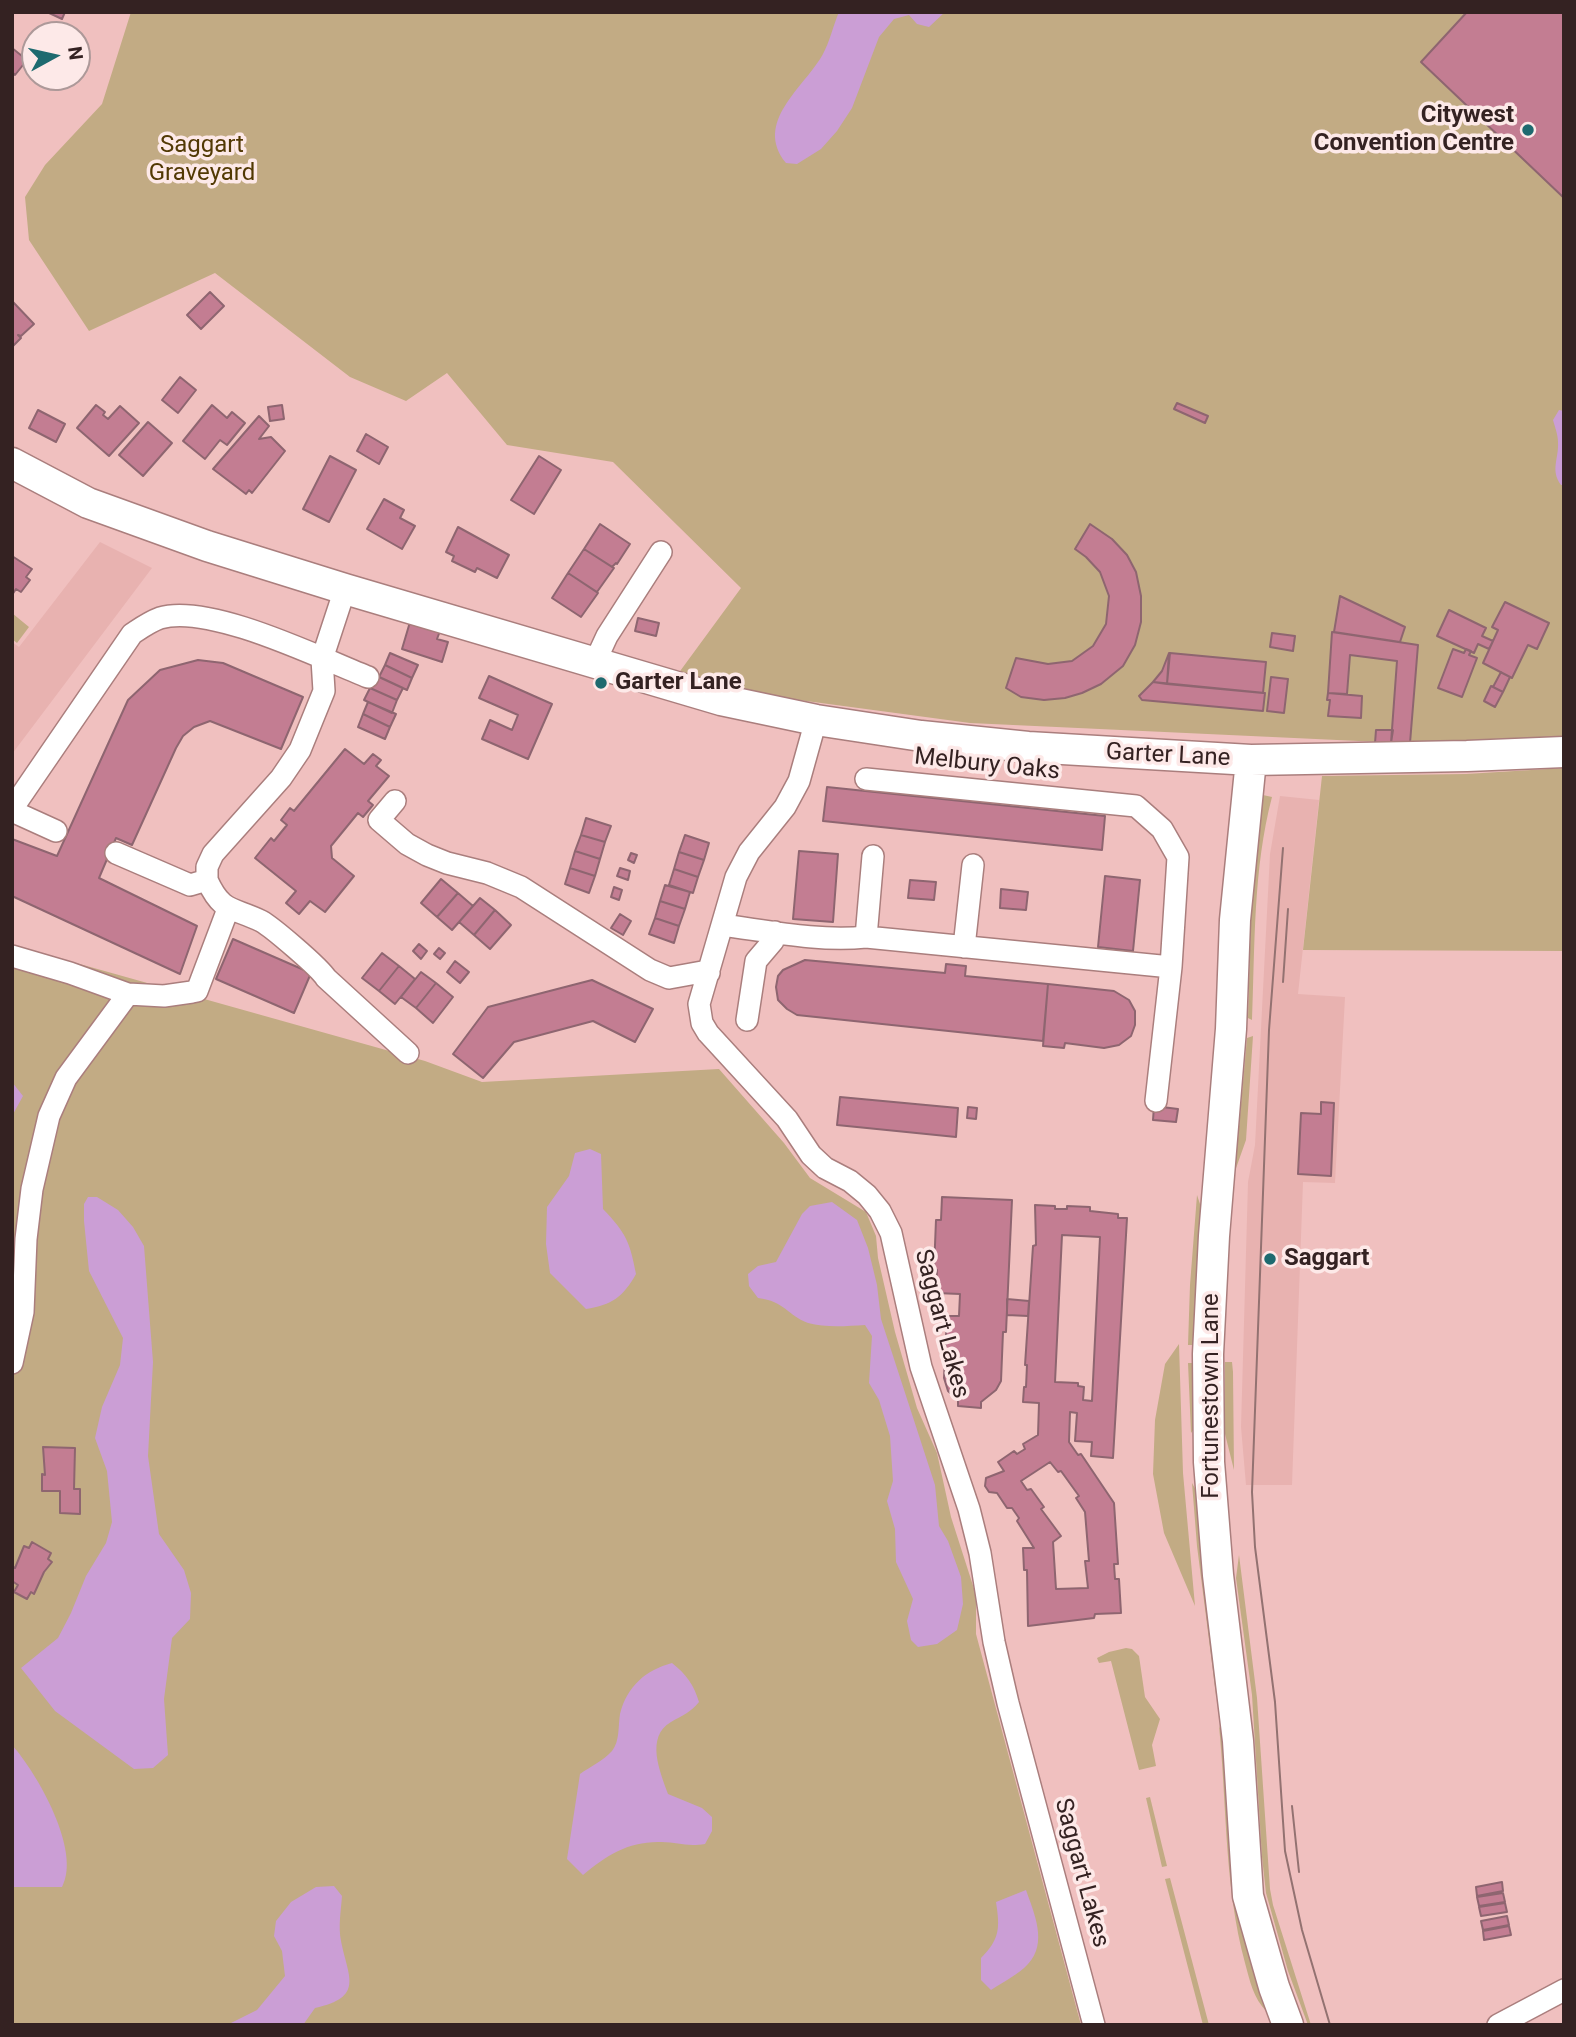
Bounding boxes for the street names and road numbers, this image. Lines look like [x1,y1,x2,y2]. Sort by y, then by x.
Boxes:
street label: Garter Lane [1105,738,1231,774]
street label: Melbury Oaks [913,743,1061,787]
street label: Saggart Lakes [907,1246,975,1402]
street label: Fortunestown Lane [1198,1293,1226,1499]
street label: Saggart Lakes [1047,1795,1115,1951]

